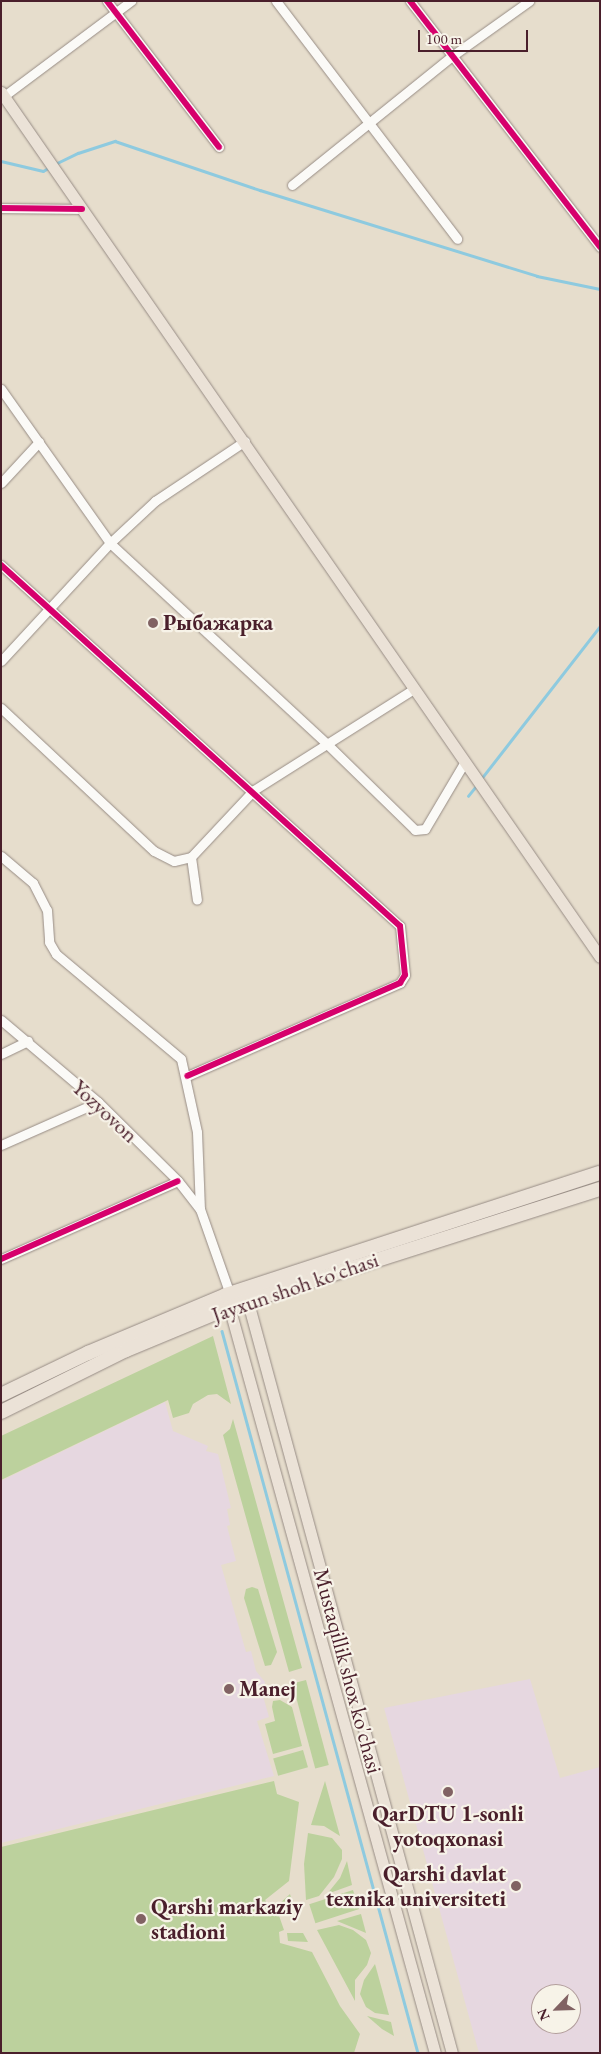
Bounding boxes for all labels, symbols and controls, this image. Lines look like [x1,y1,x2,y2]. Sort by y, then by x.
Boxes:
scale bar [421,20,531,52]
text: 100 m [426,29,462,48]
place label: Рыбажарка [163,610,273,636]
marker: Рыбажарка [147,617,159,629]
street label: Yozyovon [67,1074,143,1148]
street label: Jayxun shoh ko'chasi [208,1246,382,1328]
street label: Mustaqillik shox ko'chasi [308,1566,388,1776]
place label: Manej [239,1676,296,1702]
marker: Manej [223,1683,235,1695]
marker: QarDTU 1-sonli yotoqxonasi [442,1786,454,1798]
place label: QarDTU 1-sonli yotoqxonasi [372,1800,524,1852]
place label: Qarshi davlat texnika universiteti [326,1860,506,1912]
marker: Qarshi davlat texnika universiteti [510,1880,522,1892]
place label: Qarshi markaziy stadioni [151,1893,303,1944]
marker: Qarshi markaziy stadioni [135,1913,147,1925]
north arrow [531,1984,581,2034]
text: N [533,2006,554,2024]

